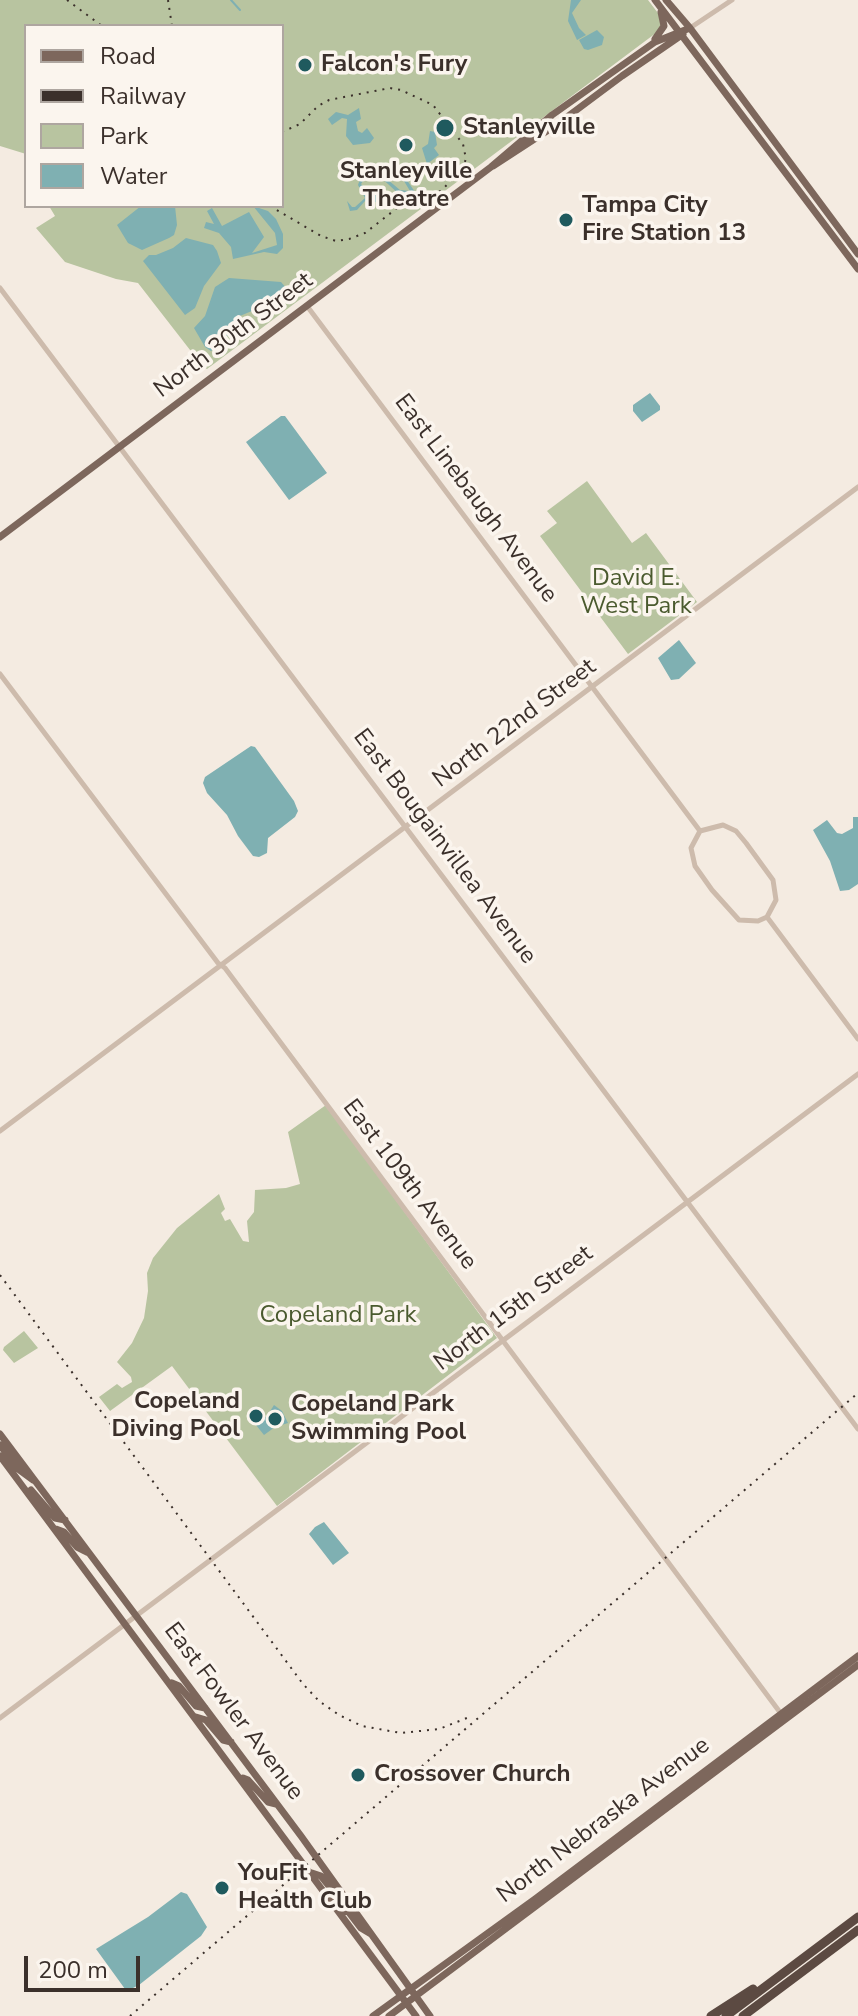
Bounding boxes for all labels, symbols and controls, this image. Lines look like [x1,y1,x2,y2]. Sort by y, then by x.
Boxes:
legend [24,24,284,208]
text: Road [100,40,156,72]
place label: Falcon's Fury [321,51,467,79]
marker: Falcon's Fury [296,56,314,74]
text: Railway [100,80,186,112]
place label: Stanleyville [463,114,595,142]
marker: Stanleyville [434,117,456,139]
text: Park [100,120,148,152]
marker: Stanleyville Theatre [397,136,415,154]
place label: Stanleyville Theatre [340,158,472,214]
text: Water [100,160,167,192]
place label: Tampa City Fire Station 13 [582,192,746,248]
marker: Tampa City Fire Station 13 [557,211,575,229]
street label: North 30th Street [149,267,319,405]
street label: East Linebaugh Avenue [387,389,563,609]
park label: David E. West Park [580,565,692,621]
street label: North 22nd Street [428,653,602,795]
street label: East Bougainvillea Avenue [346,724,542,970]
street label: East 109th Avenue [336,1094,482,1276]
street label: North 15th Street [429,1240,599,1378]
park label: Copeland Park [260,1302,416,1330]
place label: Copeland Diving Pool [111,1388,240,1444]
place label: Copeland Park Swimming Pool [291,1391,466,1447]
marker: Copeland Diving Pool [247,1407,265,1425]
marker: Copeland Park Swimming Pool [266,1410,284,1428]
street label: East Fowler Avenue [157,1618,309,1806]
street label: North Nebraska Avenue [492,1732,716,1910]
place label: Crossover Church [374,1761,570,1789]
marker: Crossover Church [349,1766,367,1784]
place label: YouFit Health Club [238,1860,372,1916]
marker: YouFit Health Club [213,1879,231,1897]
scale bar [28,1940,144,1990]
text: 200 m [38,1954,108,1986]

